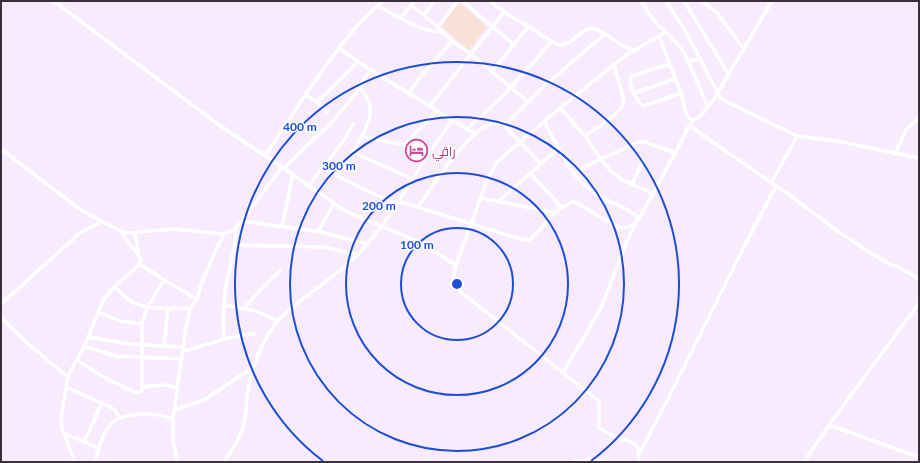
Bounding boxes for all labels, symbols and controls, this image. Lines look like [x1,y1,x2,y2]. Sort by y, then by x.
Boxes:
text: 400 m [283,119,317,134]
hotel icon: راقي [403,138,429,164]
place label: راقي [432,143,456,162]
text: 300 m [322,158,356,173]
text: 200 m [362,198,396,213]
text: 100 m [400,237,434,252]
centre of rings [450,277,464,291]

